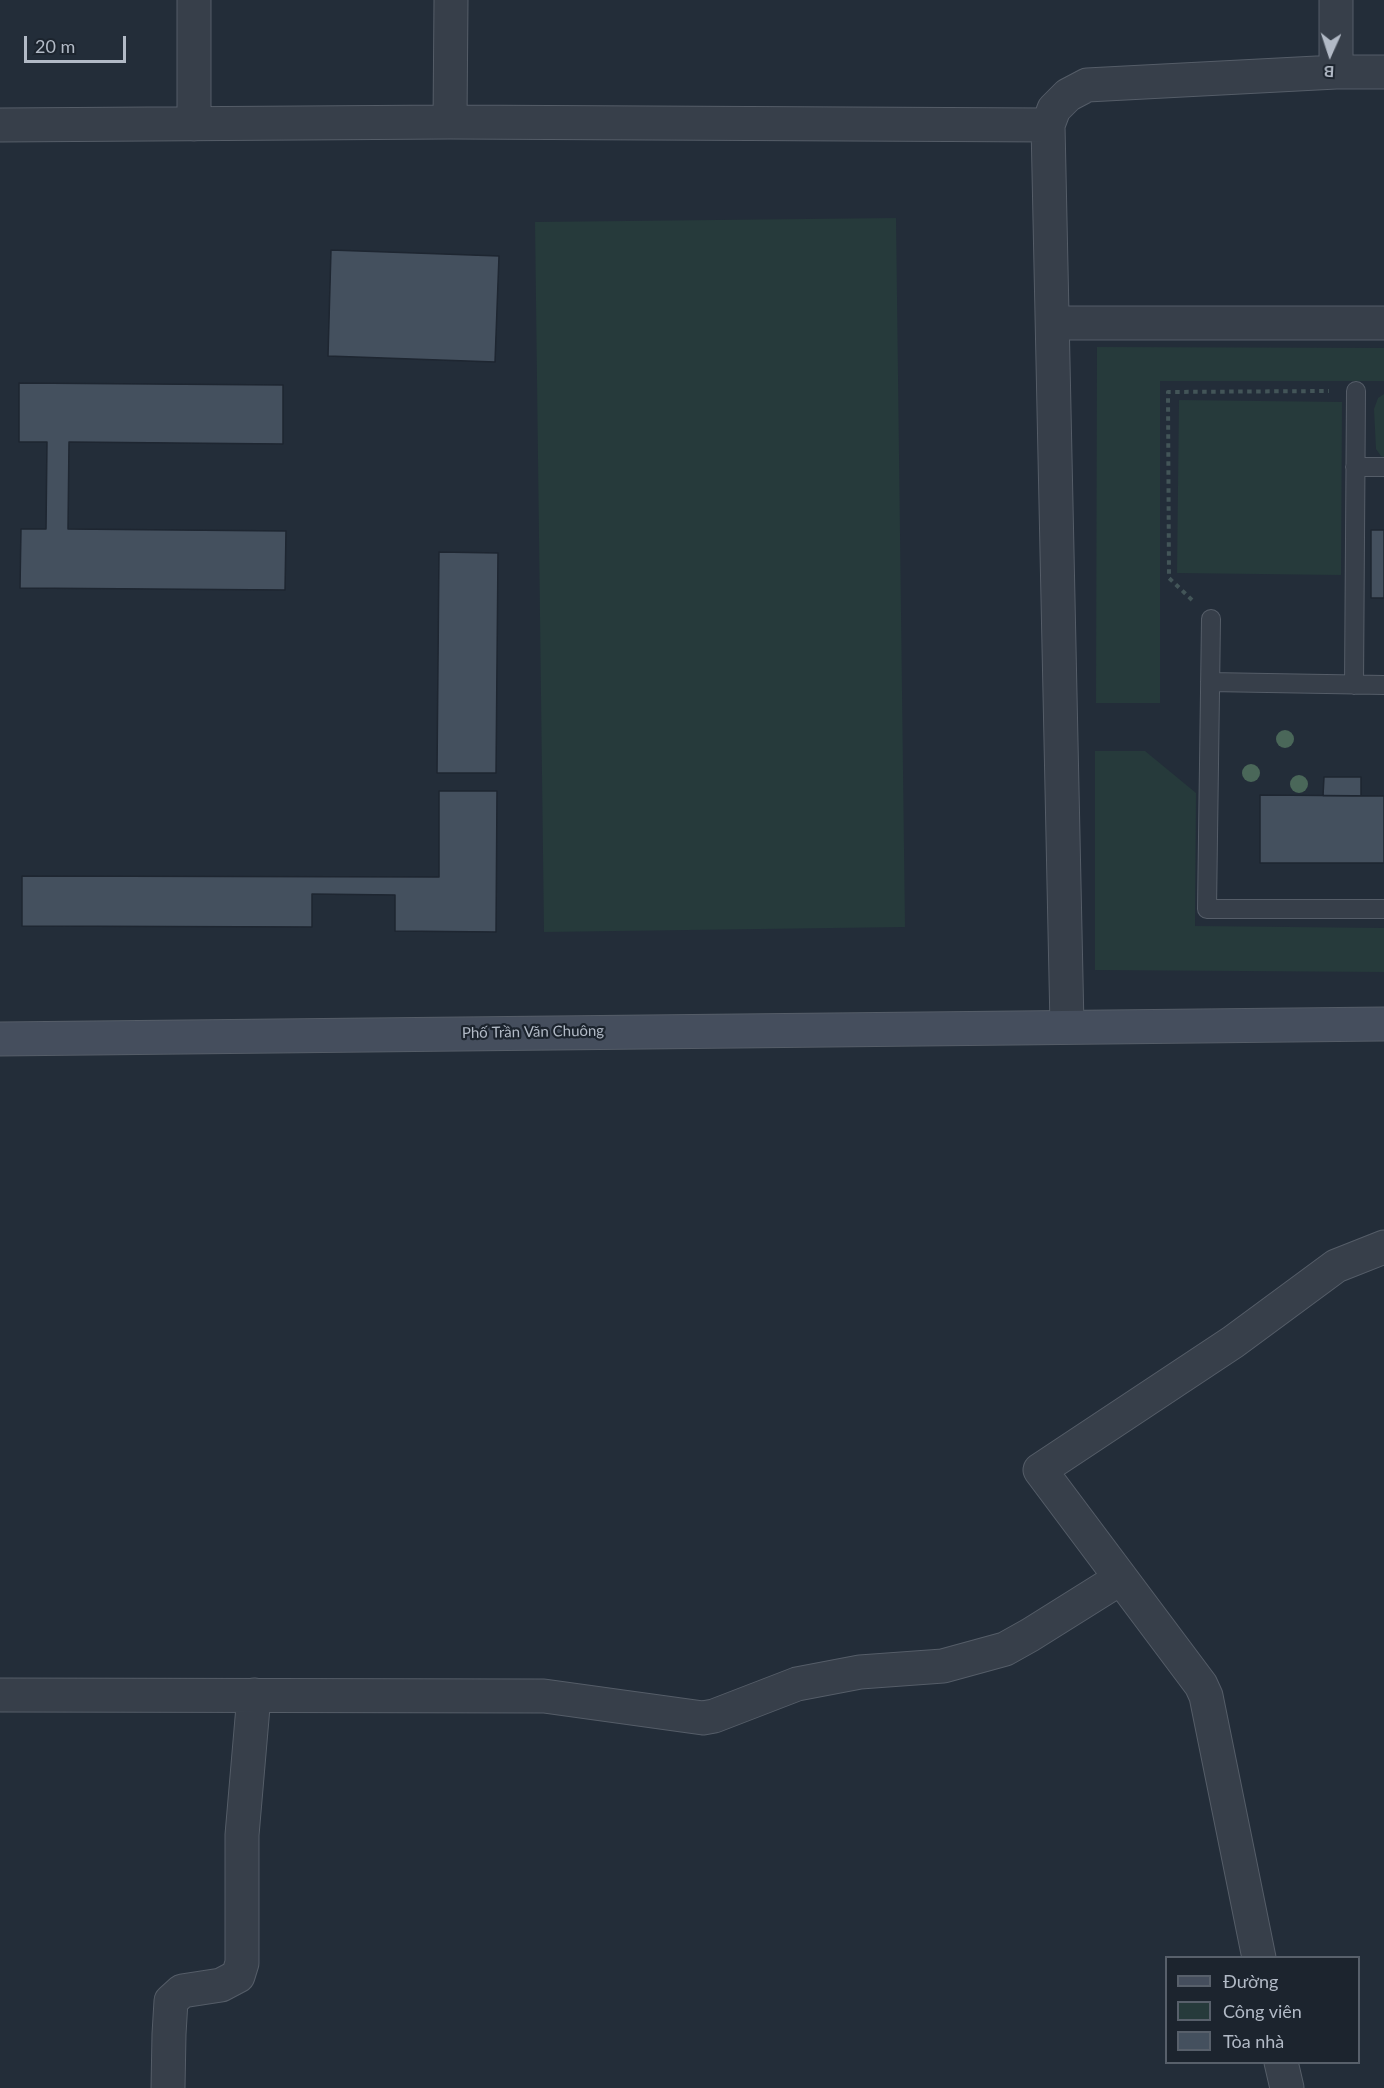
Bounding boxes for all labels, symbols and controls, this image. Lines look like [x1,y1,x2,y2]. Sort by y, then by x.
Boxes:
scale bar [27,24,129,62]
north arrow [1300,24,1360,84]
text: 20 m [35,35,75,57]
text: B [1323,63,1335,82]
street label: Phố Trần Văn Chuông [462,1022,604,1042]
legend [1165,1956,1360,2064]
text: Đường [1223,1970,1278,1992]
text: Công viên [1223,2000,1302,2022]
text: Tòa nhà [1223,2030,1284,2052]

